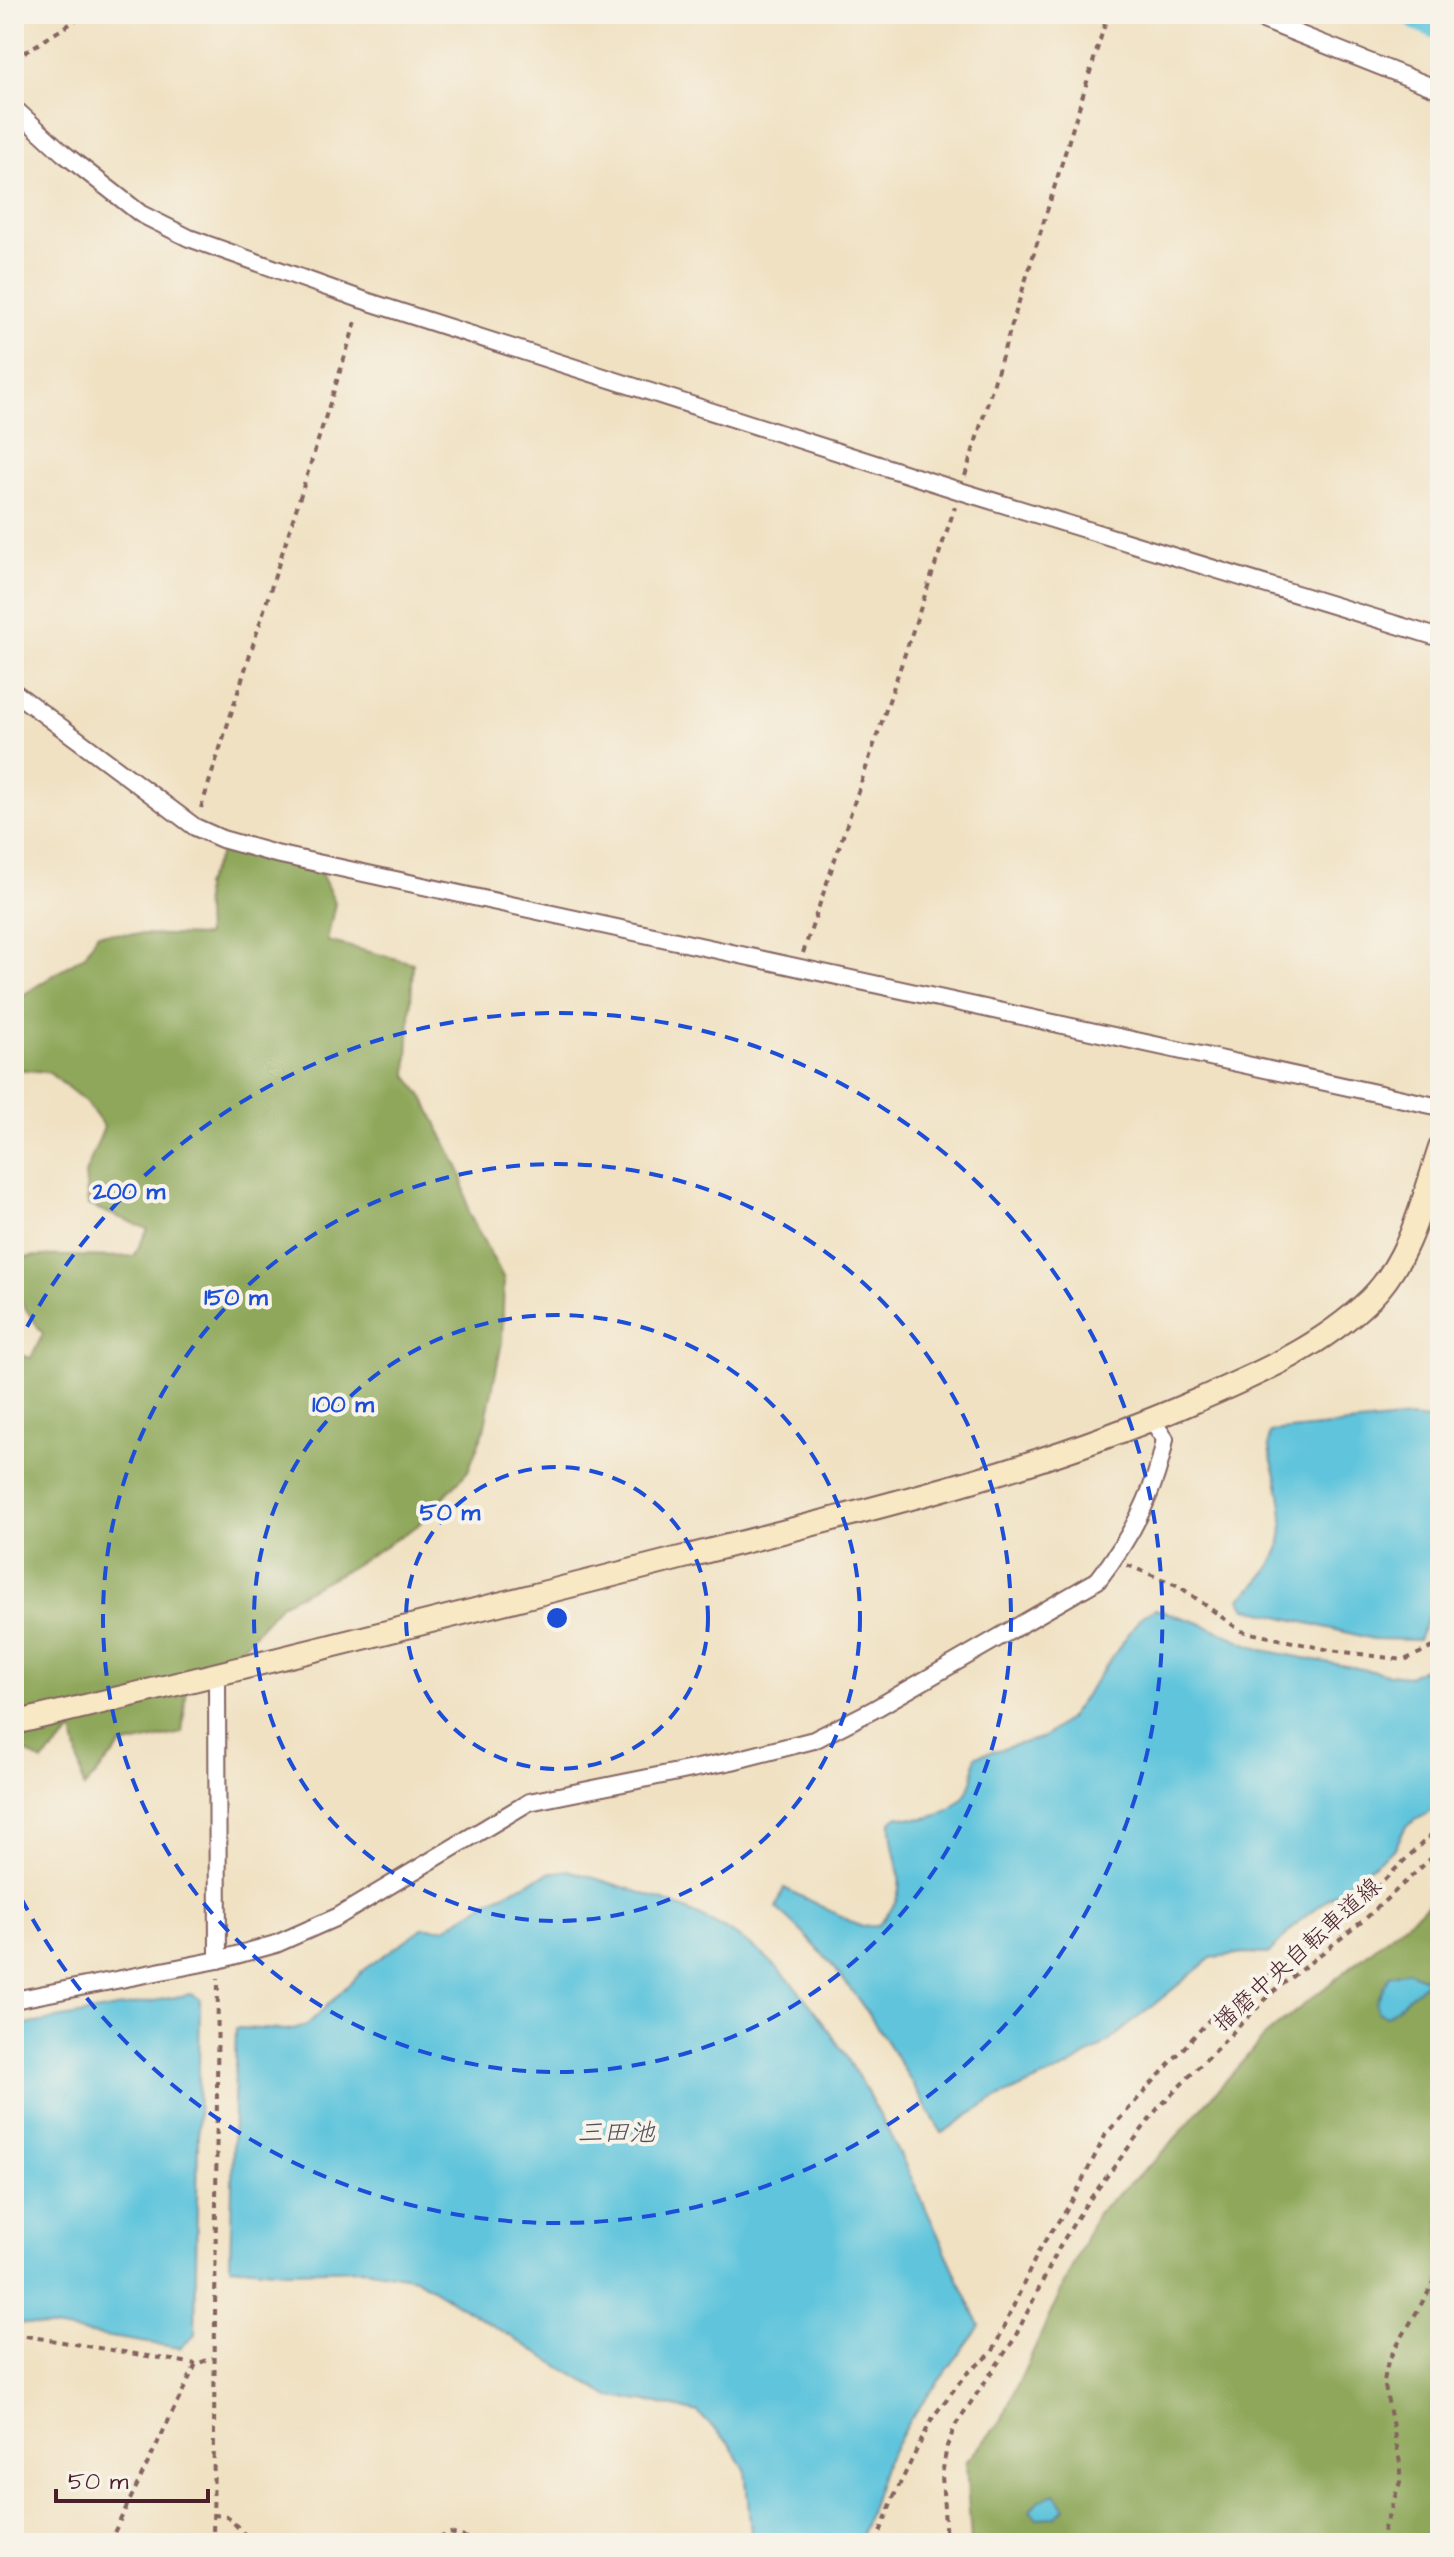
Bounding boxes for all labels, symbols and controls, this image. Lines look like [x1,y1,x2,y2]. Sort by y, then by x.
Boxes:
text: 200 m [92,1175,165,1209]
text: 150 m [204,1281,268,1315]
text: 100 m [312,1388,374,1422]
text: 50 m [420,1496,481,1530]
centre of rings [543,1604,571,1632]
street label: 播磨中央自転車道線 [1206,1870,1389,2040]
water label: 三田池 [577,2115,656,2151]
scale bar [56,2453,208,2503]
text: 50 m [68,2465,129,2499]

